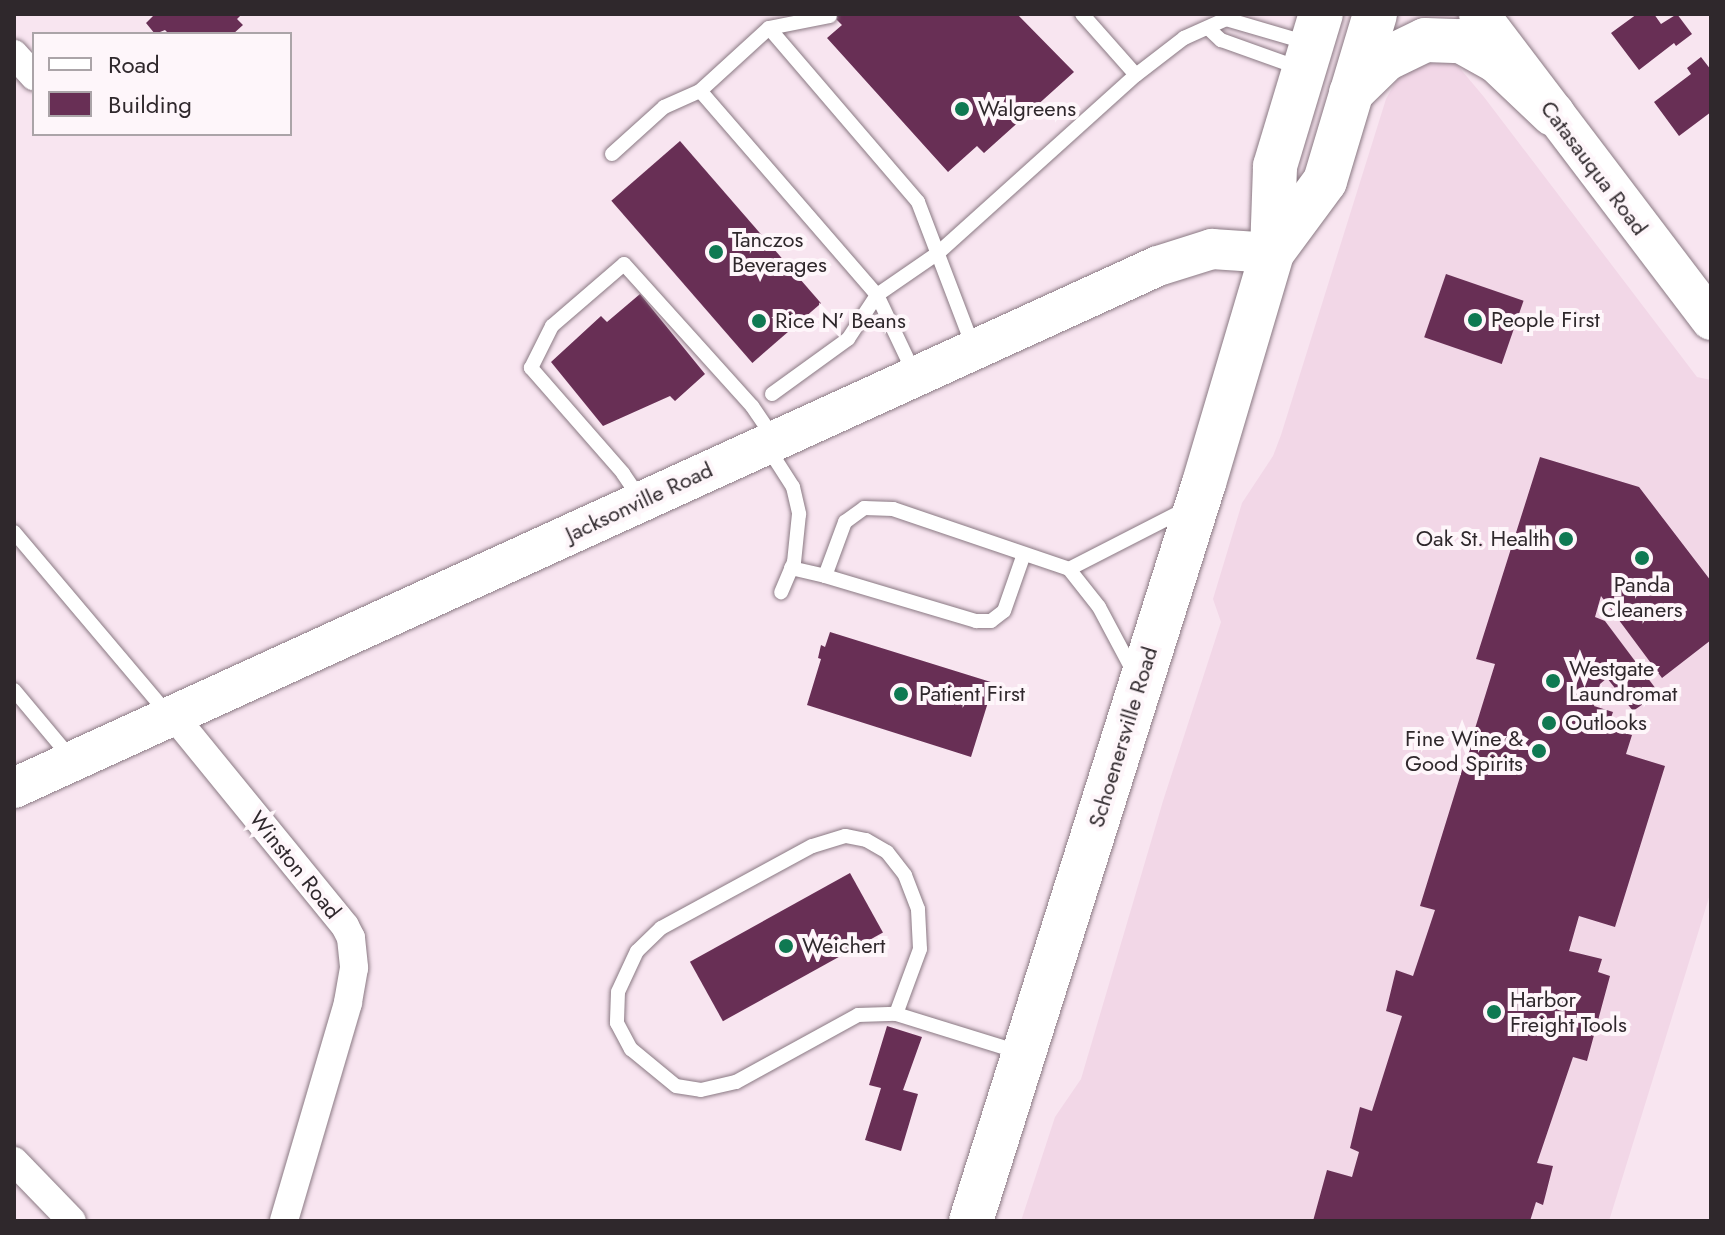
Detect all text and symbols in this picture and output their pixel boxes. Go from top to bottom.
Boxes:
legend [32,32,292,136]
text: Road [108,47,160,82]
text: Building [108,87,192,122]
place label: Walgreens [978,96,1076,122]
street label: Catasauqua Road [1535,96,1653,240]
marker: Walgreens [953,100,971,118]
place label: Tanczos Beverages [732,226,827,278]
marker: Tanczos Beverages [707,243,725,261]
place label: People First [1491,307,1600,333]
place label: Rice N’ Beans [775,308,906,334]
marker: People First [1466,311,1484,329]
marker: Rice N’ Beans [750,312,768,330]
street label: Jacksonville Road [561,456,717,548]
place label: Oak St. Health [1416,526,1550,552]
marker: Oak St. Health [1557,530,1575,548]
marker: Panda Cleaners [1633,549,1651,567]
place label: Panda Cleaners [1601,571,1683,622]
street label: Schoenersville Road [1083,643,1163,831]
place label: Westgate Laundromat [1569,655,1677,706]
marker: Westgate Laundromat [1544,672,1562,690]
place label: Patient First [919,681,1025,707]
marker: Patient First [890,683,912,705]
place label: Outlooks [1565,710,1647,736]
marker: Outlooks [1540,714,1558,732]
place label: Fine Wine & Good Spirits [1405,725,1523,776]
marker: Fine Wine & Good Spirits [1530,742,1548,760]
street label: Winston Road [244,806,346,924]
place label: Weichert [802,933,885,959]
marker: Weichert [777,937,795,955]
place label: Harbor Freight Tools [1510,986,1627,1038]
marker: Harbor Freight Tools [1485,1003,1503,1021]

